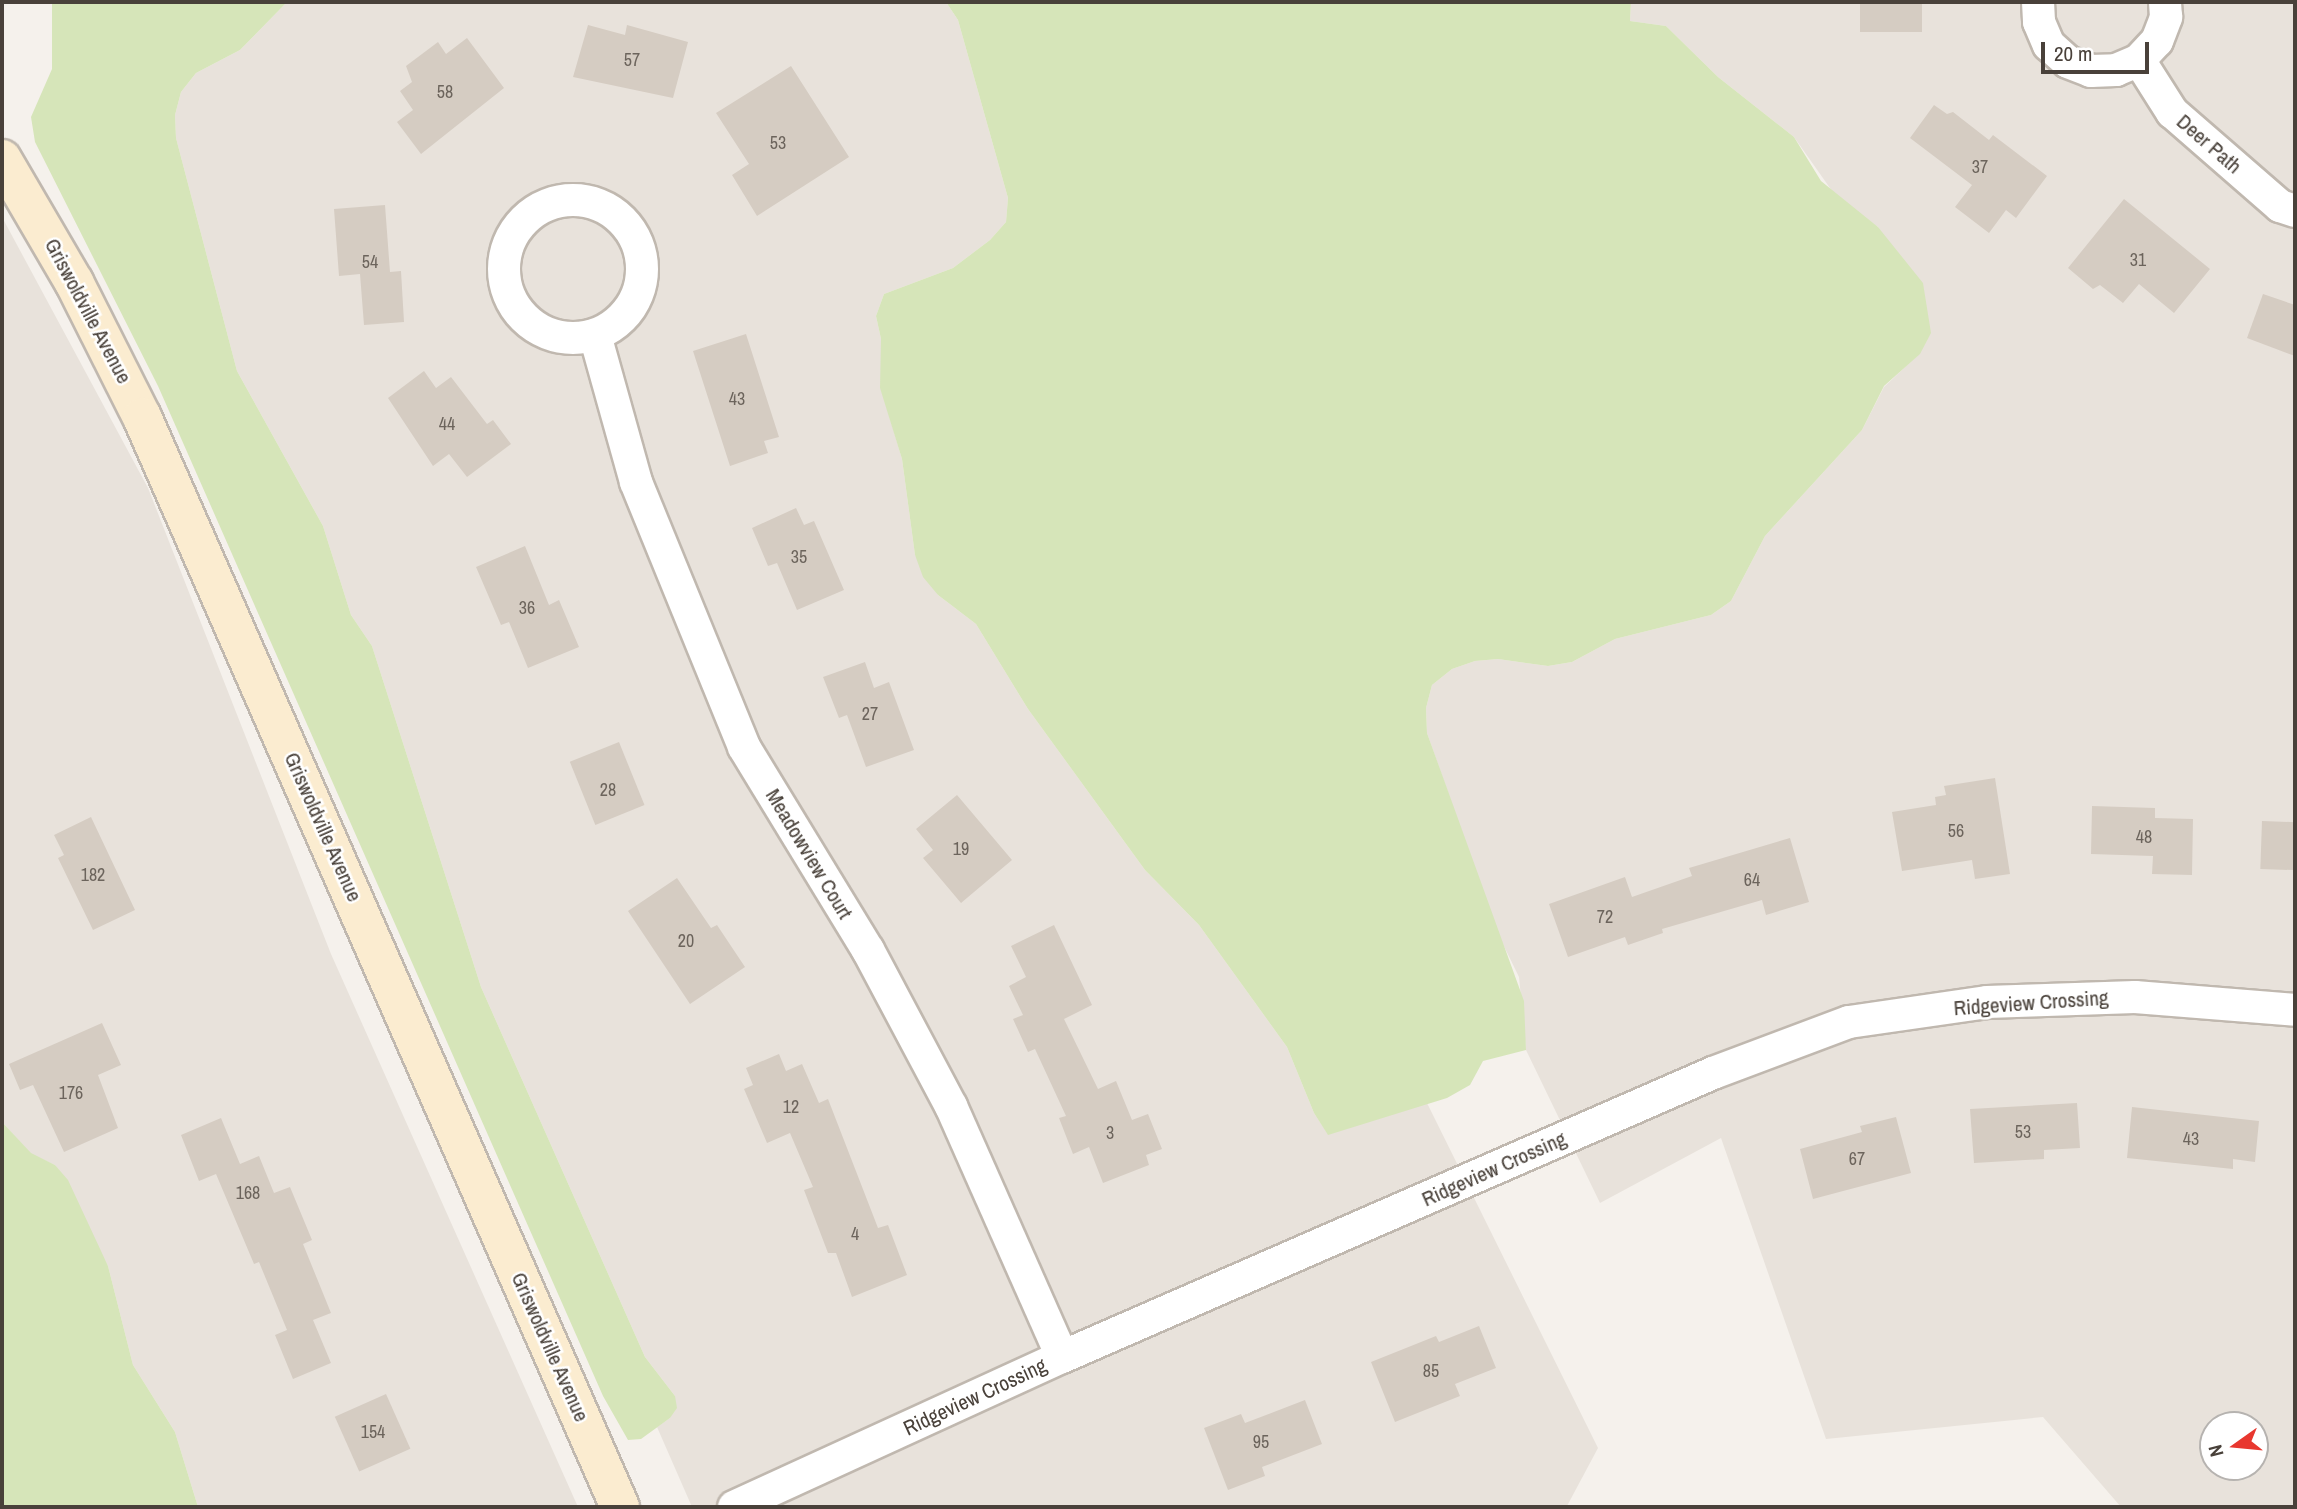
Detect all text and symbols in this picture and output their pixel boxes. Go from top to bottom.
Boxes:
scale bar [2045,28,2154,72]
text: 20 m [2054,39,2092,68]
house number: 57 [624,49,640,71]
house number: 58 [437,81,453,103]
street label: Deer Path [2171,109,2247,179]
house number: 53 [770,132,786,154]
house number: 37 [1972,156,1988,178]
street label: Griswoldville Avenue [39,234,137,388]
house number: 31 [2130,249,2146,271]
house number: 54 [362,251,378,273]
house number: 43 [729,388,745,410]
house number: 44 [439,413,455,435]
house number: 35 [791,546,807,568]
house number: 36 [519,597,535,619]
house number: 27 [862,703,878,725]
street label: Griswoldville Avenue [279,748,367,906]
house number: 28 [600,779,616,801]
street label: Meadowview Court [760,784,858,924]
house number: 56 [1948,820,1964,842]
house number: 48 [2136,826,2152,848]
house number: 19 [953,838,969,860]
house number: 182 [81,864,105,886]
house number: 64 [1744,869,1760,891]
house number: 72 [1597,906,1613,928]
house number: 20 [678,930,694,952]
street label: Ridgeview Crossing [1953,985,2109,1021]
house number: 176 [59,1082,83,1104]
house number: 12 [783,1096,799,1118]
house number: 53 [2015,1121,2031,1143]
house number: 3 [1106,1122,1114,1144]
street label: Ridgeview Crossing [1418,1126,1570,1212]
house number: 43 [2183,1128,2199,1150]
house number: 67 [1849,1148,1865,1170]
house number: 168 [236,1182,260,1204]
house number: 4 [851,1223,859,1245]
street label: Griswoldville Avenue [506,1268,594,1426]
street label: Ridgeview Crossing [899,1353,1051,1441]
house number: 85 [1423,1360,1439,1382]
north arrow [2199,1411,2269,1481]
house number: 154 [361,1421,385,1443]
house number: 95 [1253,1431,1269,1453]
text: N [2202,1442,2230,1460]

